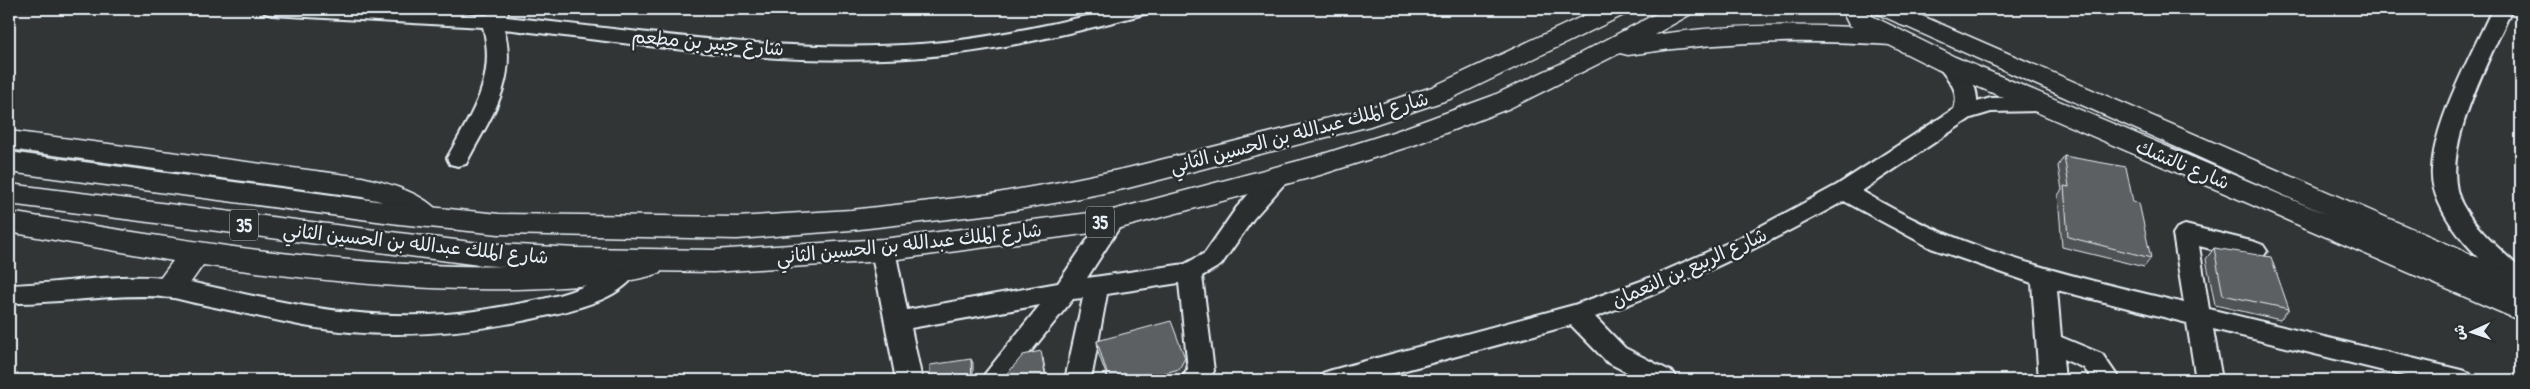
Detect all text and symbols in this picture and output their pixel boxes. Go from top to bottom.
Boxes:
street label: شارع جبير بن مطعم [631,22,785,64]
street label: شارع الملك عبدالله بن الحسين الثاني [1167,85,1432,183]
street label: شارع نالتشك [2132,133,2234,196]
road number: 35 [1086,206,1114,238]
road number: 35 [230,210,258,240]
street label: شارع الملك عبدالله بن الحسين الثاني [282,216,550,274]
street label: شارع الملك عبدالله بن الحسين الثاني [775,216,1043,274]
street label: شارع الربيع بن النعمان [1607,221,1771,314]
north arrow [2448,306,2498,356]
text: ش [2449,325,2468,341]

